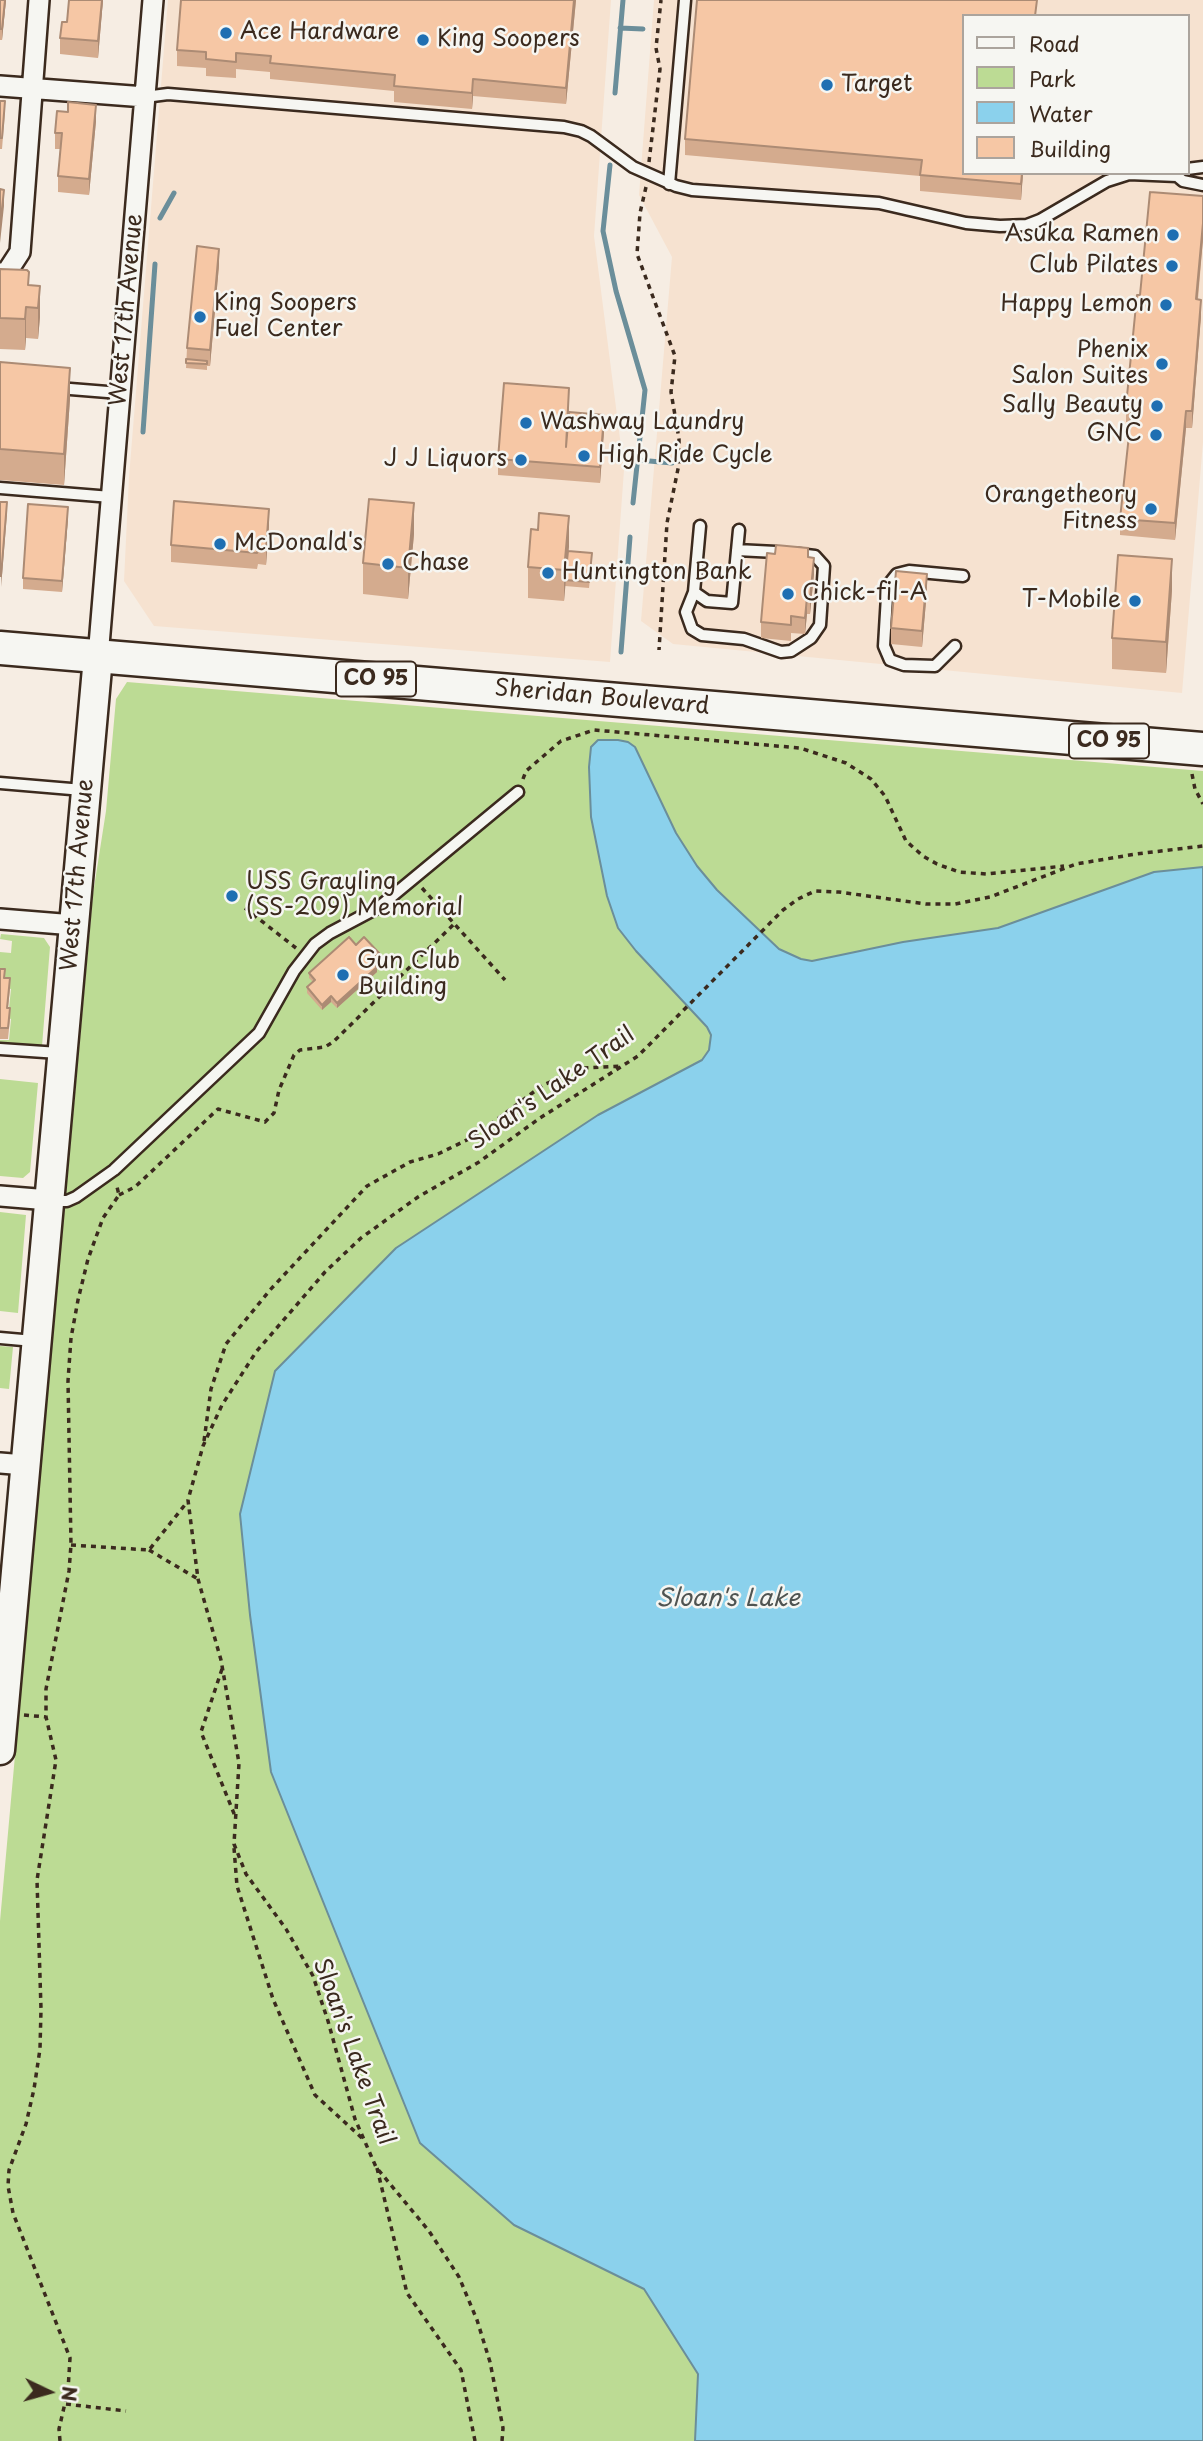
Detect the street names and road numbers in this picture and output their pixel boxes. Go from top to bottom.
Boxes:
street label: West 17th Avenue [105,213,149,407]
road number: CO 95 [336,662,416,696]
street label: Sheridan Boulevard [493,675,711,721]
road number: CO 95 [1069,724,1149,758]
street label: West 17th Avenue [56,778,100,972]
street label: Sloan's Lake Trail [464,1021,640,1157]
street label: Sloan's Lake Trail [306,1955,400,2149]

